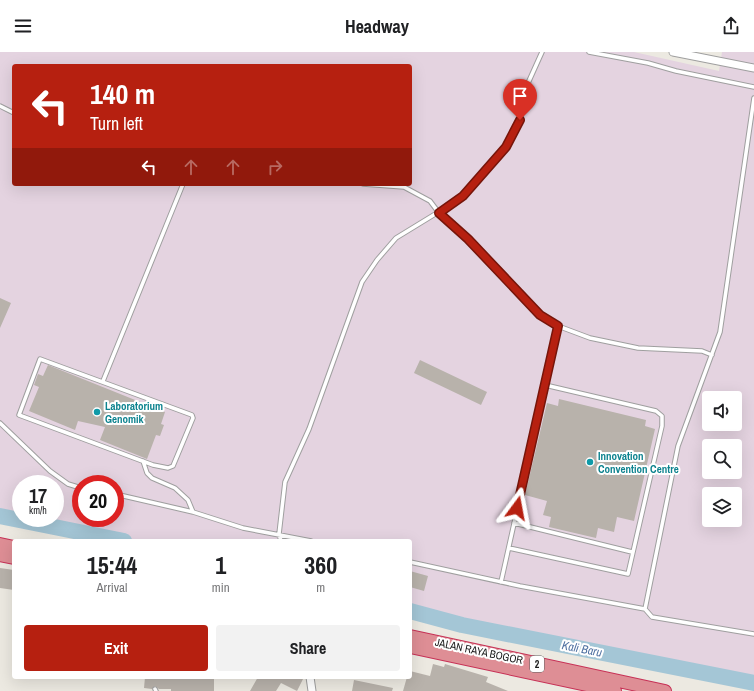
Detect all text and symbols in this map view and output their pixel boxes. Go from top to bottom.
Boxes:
text: Headway [345,14,409,39]
icon: menu [12,15,34,37]
icon: share [720,15,742,37]
text: 140 m [90,75,155,113]
pin [503,79,537,120]
icon: left [24,80,76,132]
icon: arrive [509,85,531,107]
text: Turn left [90,111,143,136]
icon: left [138,156,160,178]
icon: ahead [180,156,202,178]
icon: ahead [222,156,244,178]
icon: right [264,156,286,178]
map controls [702,391,742,527]
button: sound [702,391,742,431]
place label: Laboratorium Genomik [105,399,163,426]
marker: Laboratorium Genomik [92,407,102,417]
button: search [702,439,742,479]
place label: Innovation Convention Centre [598,449,679,476]
marker: Innovation Convention Centre [585,457,595,467]
speed limit sign: 20 [72,475,124,527]
text: 17 [29,482,47,509]
position arrow [496,487,538,529]
button: layers [702,487,742,527]
text: km/h [29,504,47,517]
text: 15:44 [87,549,137,581]
text: 1 [215,549,226,581]
text: 360 [304,549,337,581]
text: Arrival [97,579,127,596]
text: min [212,579,230,596]
text: m [316,579,325,596]
button: Exit [24,625,208,671]
button: Share [216,625,400,671]
street label: JALAN RAYA BOGOR [434,635,525,667]
water label: Kali Baru [561,637,604,661]
road number: 2 [530,656,544,672]

